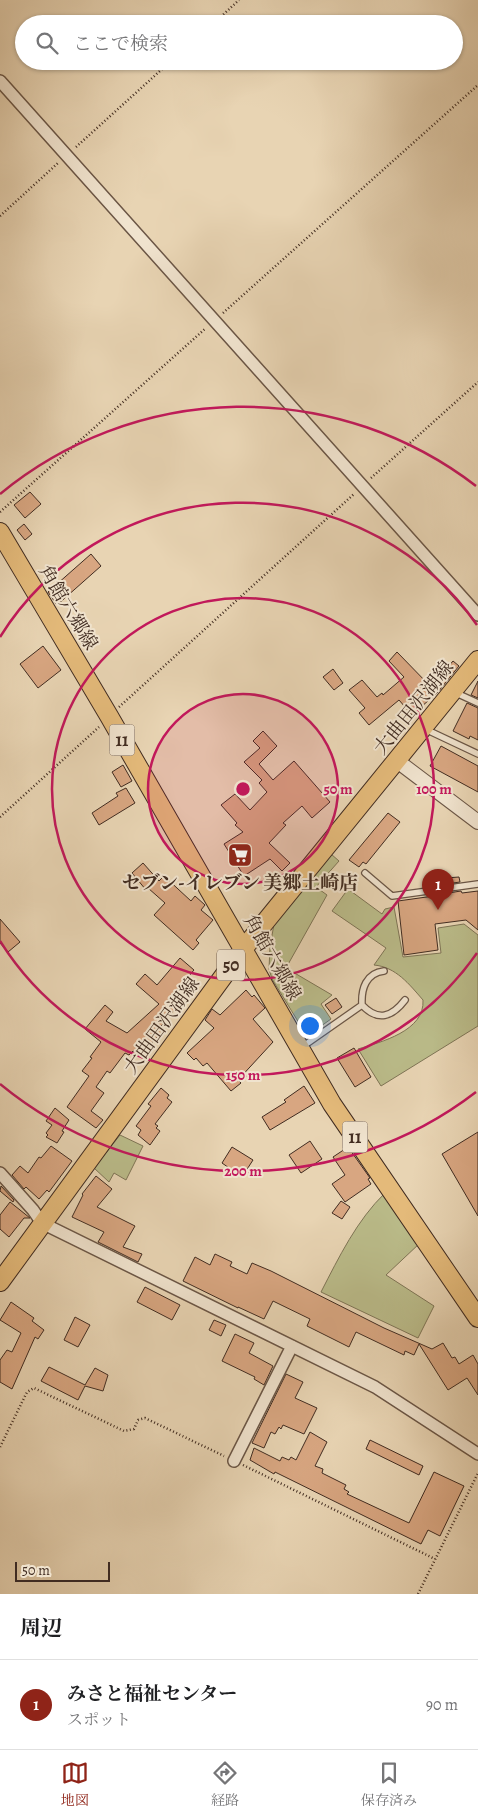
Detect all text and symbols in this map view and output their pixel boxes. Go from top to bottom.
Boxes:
search box [15,15,463,70]
icon: search [33,29,61,57]
text: ここで検索 [73,31,168,57]
street label: 角館六郷線 [33,560,104,655]
street label: 大曲田沢湖線 [368,655,460,760]
road number: 11 [110,724,134,756]
text: 50 m [323,779,353,799]
text: 100 m [416,779,452,799]
centre of rings [234,780,252,798]
supermarket icon: セブン-イレブン 美郷土崎店 [227,842,253,868]
pin: 1 [422,869,454,910]
place label: セブン-イレブン 美郷土崎店 [122,870,358,896]
street label: 角館六郷線 [237,910,307,1005]
road number: 50 [217,950,245,980]
street label: 大曲田沢湖線 [118,972,206,1079]
your location [297,1013,323,1039]
text: 150 m [226,1065,261,1085]
road number: 11 [342,1122,368,1152]
text: 200 m [224,1161,262,1181]
scale bar [15,1559,110,1582]
text: 50 m [22,1561,50,1580]
text: 周辺 [20,1614,62,1642]
text: みさと福祉センター [67,1681,237,1707]
text: 1 [33,1694,39,1716]
text: 90 m [426,1694,458,1716]
text: スポット [67,1709,131,1731]
tab: 地図 [61,1759,89,1810]
tab: 経路 [211,1759,239,1810]
tab: 保存済み [361,1759,417,1810]

